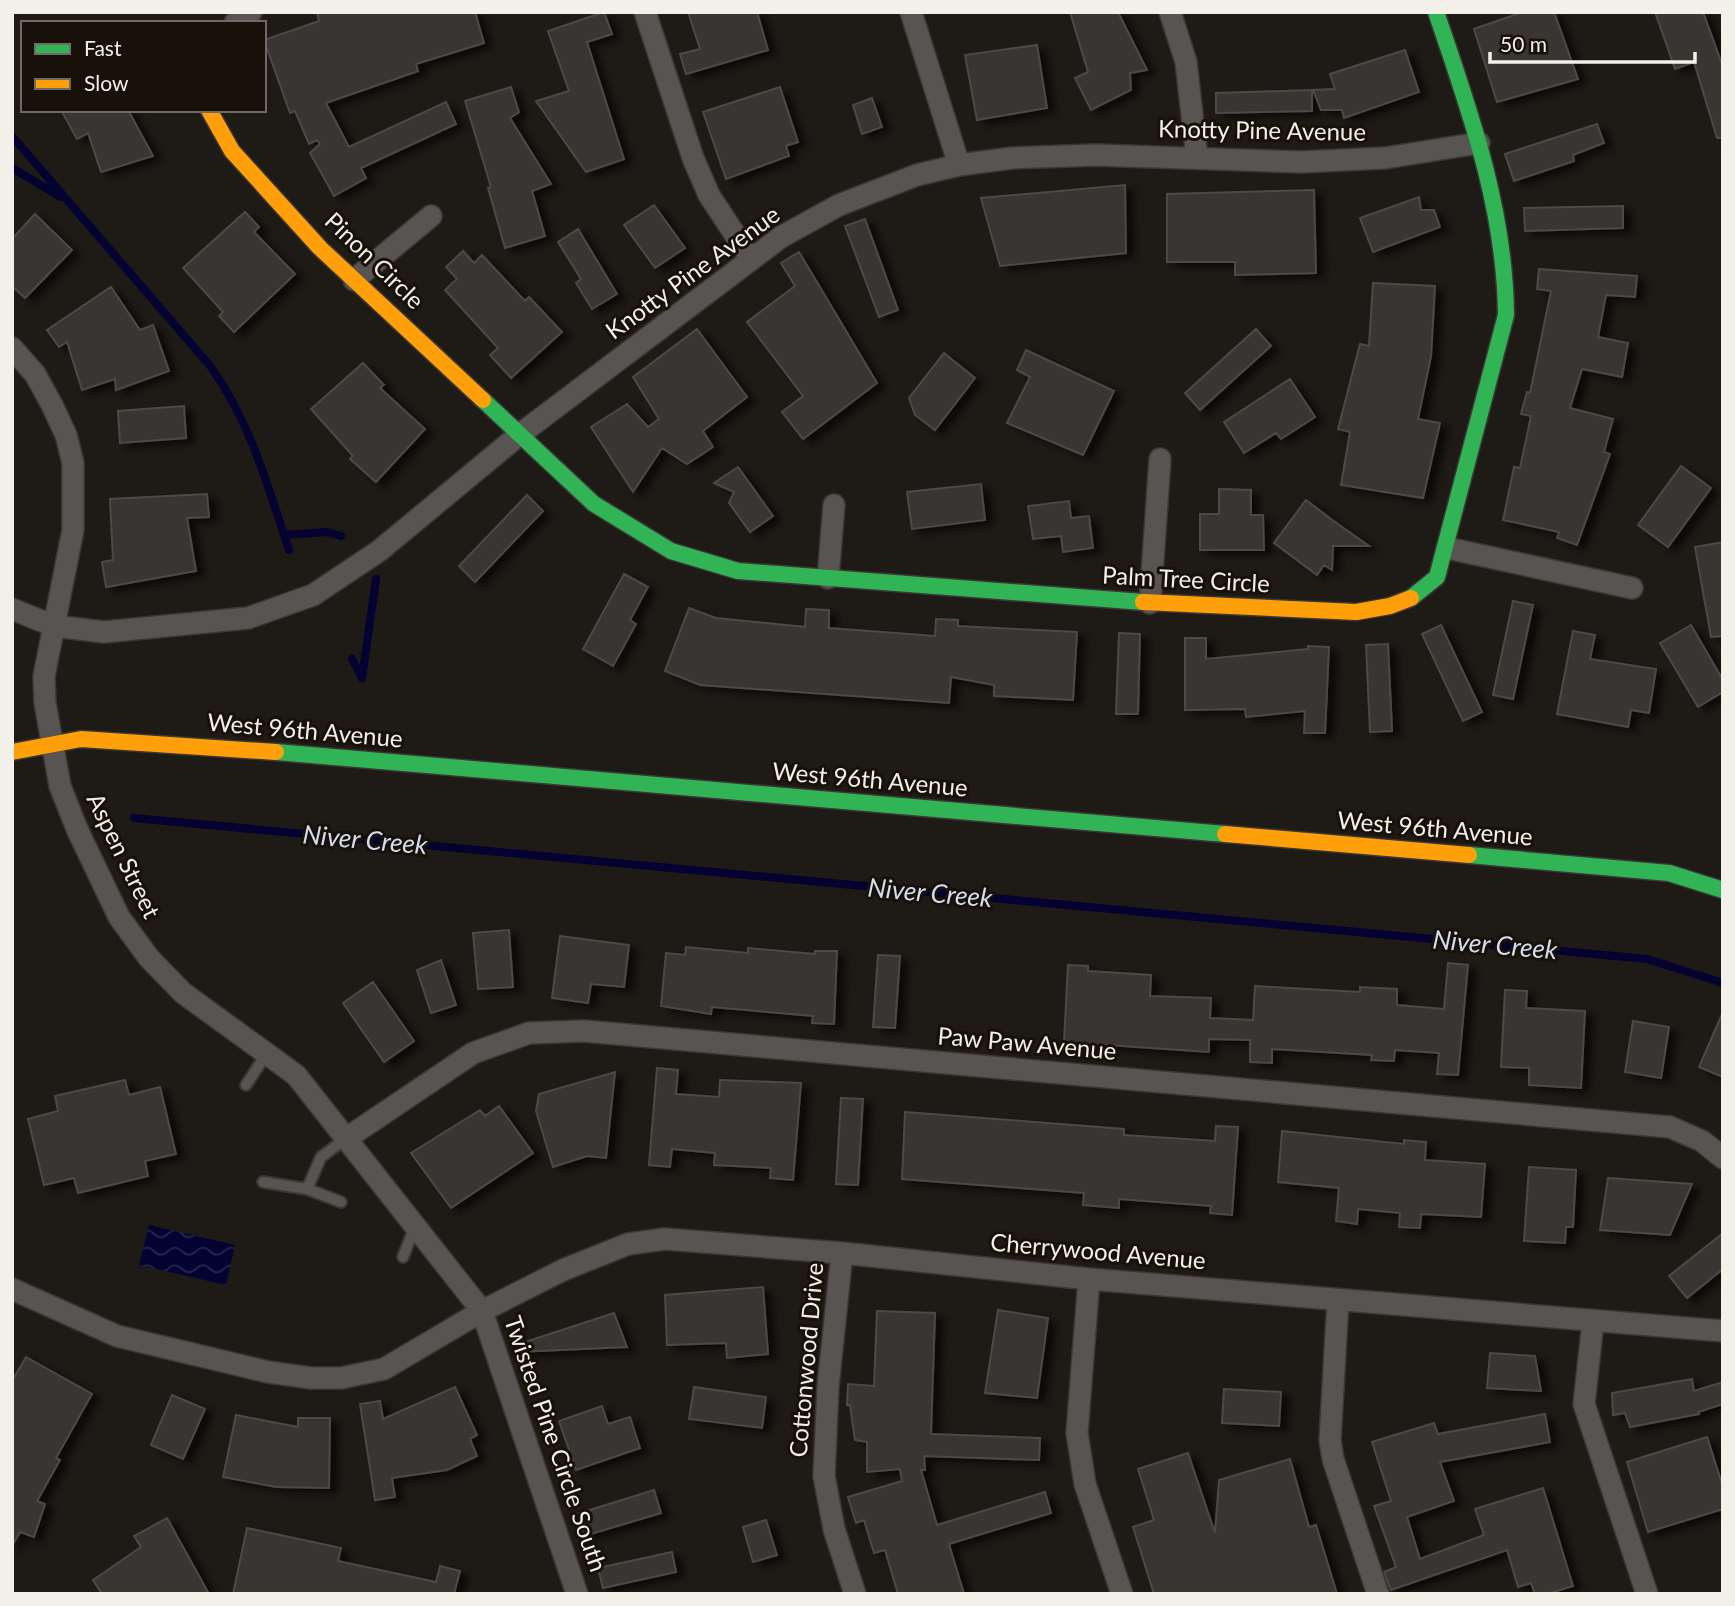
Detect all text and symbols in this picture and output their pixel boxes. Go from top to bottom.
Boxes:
legend [21,21,266,112]
scale bar [1490,21,1695,65]
text: 50 m [1500,31,1547,56]
text: Fast [84,35,122,60]
text: Slow [84,70,129,95]
street label: Knotty Pine Avenue [1158,113,1366,146]
street label: Knotty Pine Avenue [599,199,785,345]
street label: Pinon Circle [319,206,431,314]
street label: Palm Tree Circle [1101,560,1271,597]
street label: West 96th Avenue [206,707,404,752]
street label: West 96th Avenue [771,756,969,801]
street label: Aspen Street [82,788,167,923]
street label: West 96th Avenue [1336,805,1534,850]
water label: Niver Creek [301,818,429,860]
water label: Niver Creek [866,871,994,913]
water label: Niver Creek [1431,923,1559,965]
street label: Paw Paw Avenue [936,1020,1118,1065]
street label: Cherrywood Avenue [989,1227,1207,1274]
street label: Cottonwood Drive [783,1261,828,1458]
street label: Twisted Pine Circle South [499,1312,614,1575]

